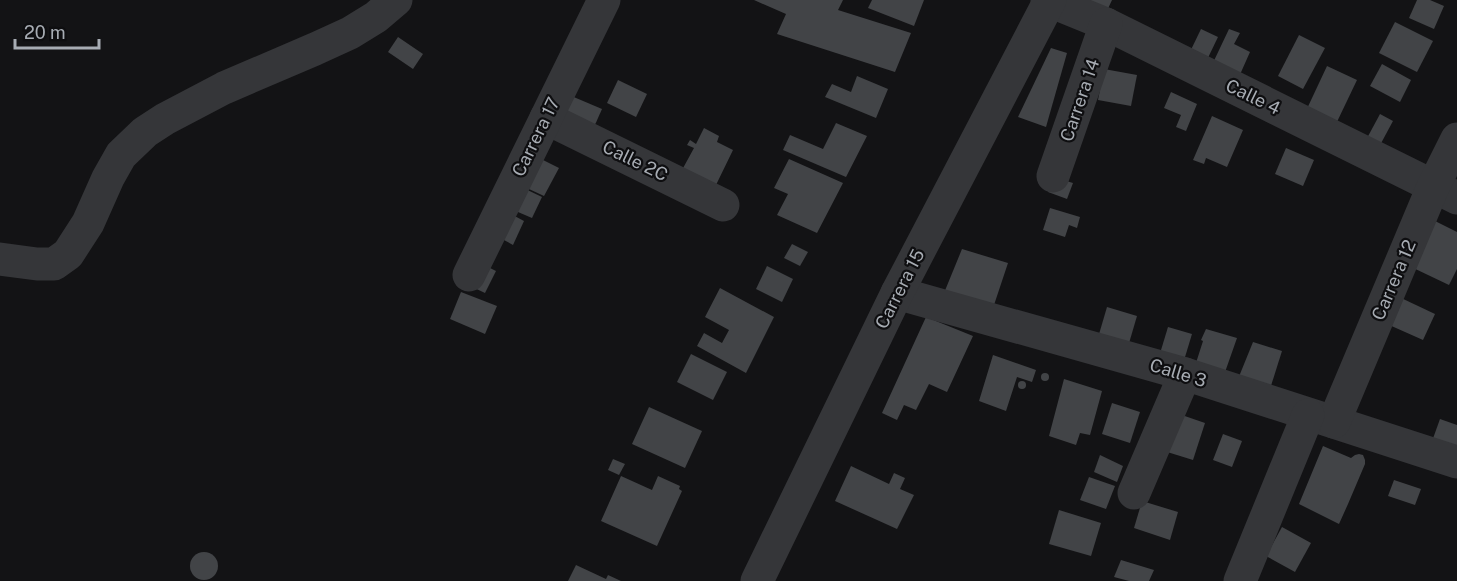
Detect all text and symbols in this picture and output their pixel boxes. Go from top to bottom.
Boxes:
scale bar [15,12,99,50]
text: 20 m [24,22,66,43]
street label: Carrera 14 [1056,56,1103,144]
street label: Calle 4 [1222,74,1284,119]
street label: Carrera 17 [507,94,564,180]
street label: Calle 2C [599,136,671,185]
street label: Carrera 12 [1367,236,1420,323]
street label: Carrera 15 [871,246,928,332]
street label: Calle 3 [1147,354,1209,391]

